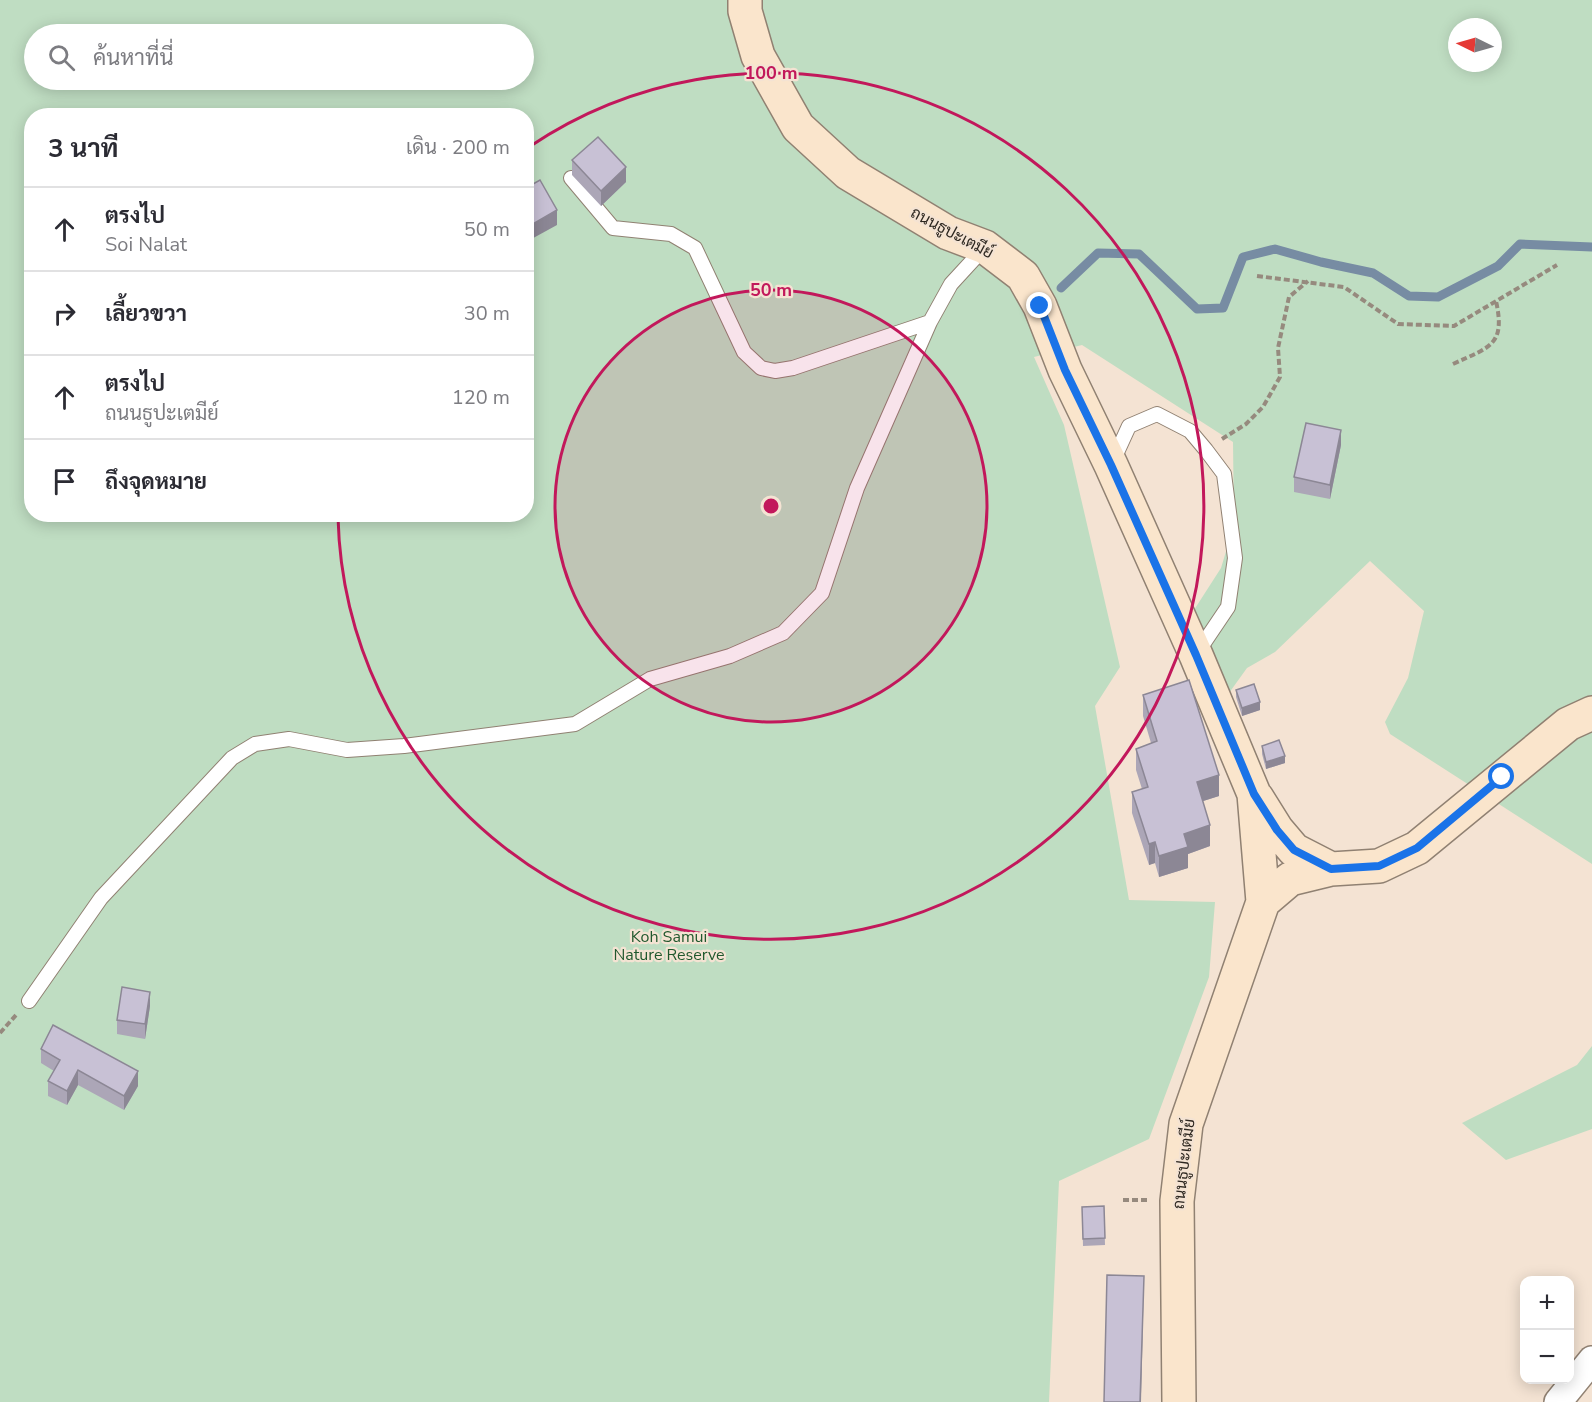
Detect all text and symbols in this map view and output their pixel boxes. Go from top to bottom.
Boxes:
north arrow [1448,18,1502,72]
search box [24,24,534,90]
icon: search [45,41,78,74]
text: ค้นหาที่นี่ [93,43,173,73]
text: 100 m [744,61,798,85]
text: 3 นาที [48,131,118,166]
text: เดิน · 200 m [406,134,510,161]
street label: ถนนธูปะเตมีย์ [907,200,998,264]
text: ตรงไป [105,201,165,231]
icon: ahead [48,213,81,246]
text: 50 m [464,216,510,243]
text: Soi Nalat [105,231,187,258]
text: 50 m [750,278,792,302]
route end [1026,292,1052,318]
icon: right [48,297,81,330]
text: เลี้ยวขวา [105,299,187,329]
text: 30 m [464,300,510,327]
text: ตรงไป [105,369,165,399]
icon: ahead [48,381,81,414]
text: 120 m [452,384,510,411]
text: ถนนธูปะเตมีย์ [105,400,219,427]
icon: arrive [48,465,81,498]
text: ถึงจุดหมาย [105,467,207,497]
centre of rings [761,496,781,516]
route start [1488,763,1514,789]
park label: Koh Samui Nature Reserve [613,926,725,966]
street label: ถนนธูปะเตมีย์ [1166,1117,1200,1211]
map controls [1520,1276,1574,1384]
button: + [1520,1276,1574,1330]
button: − [1520,1330,1574,1384]

